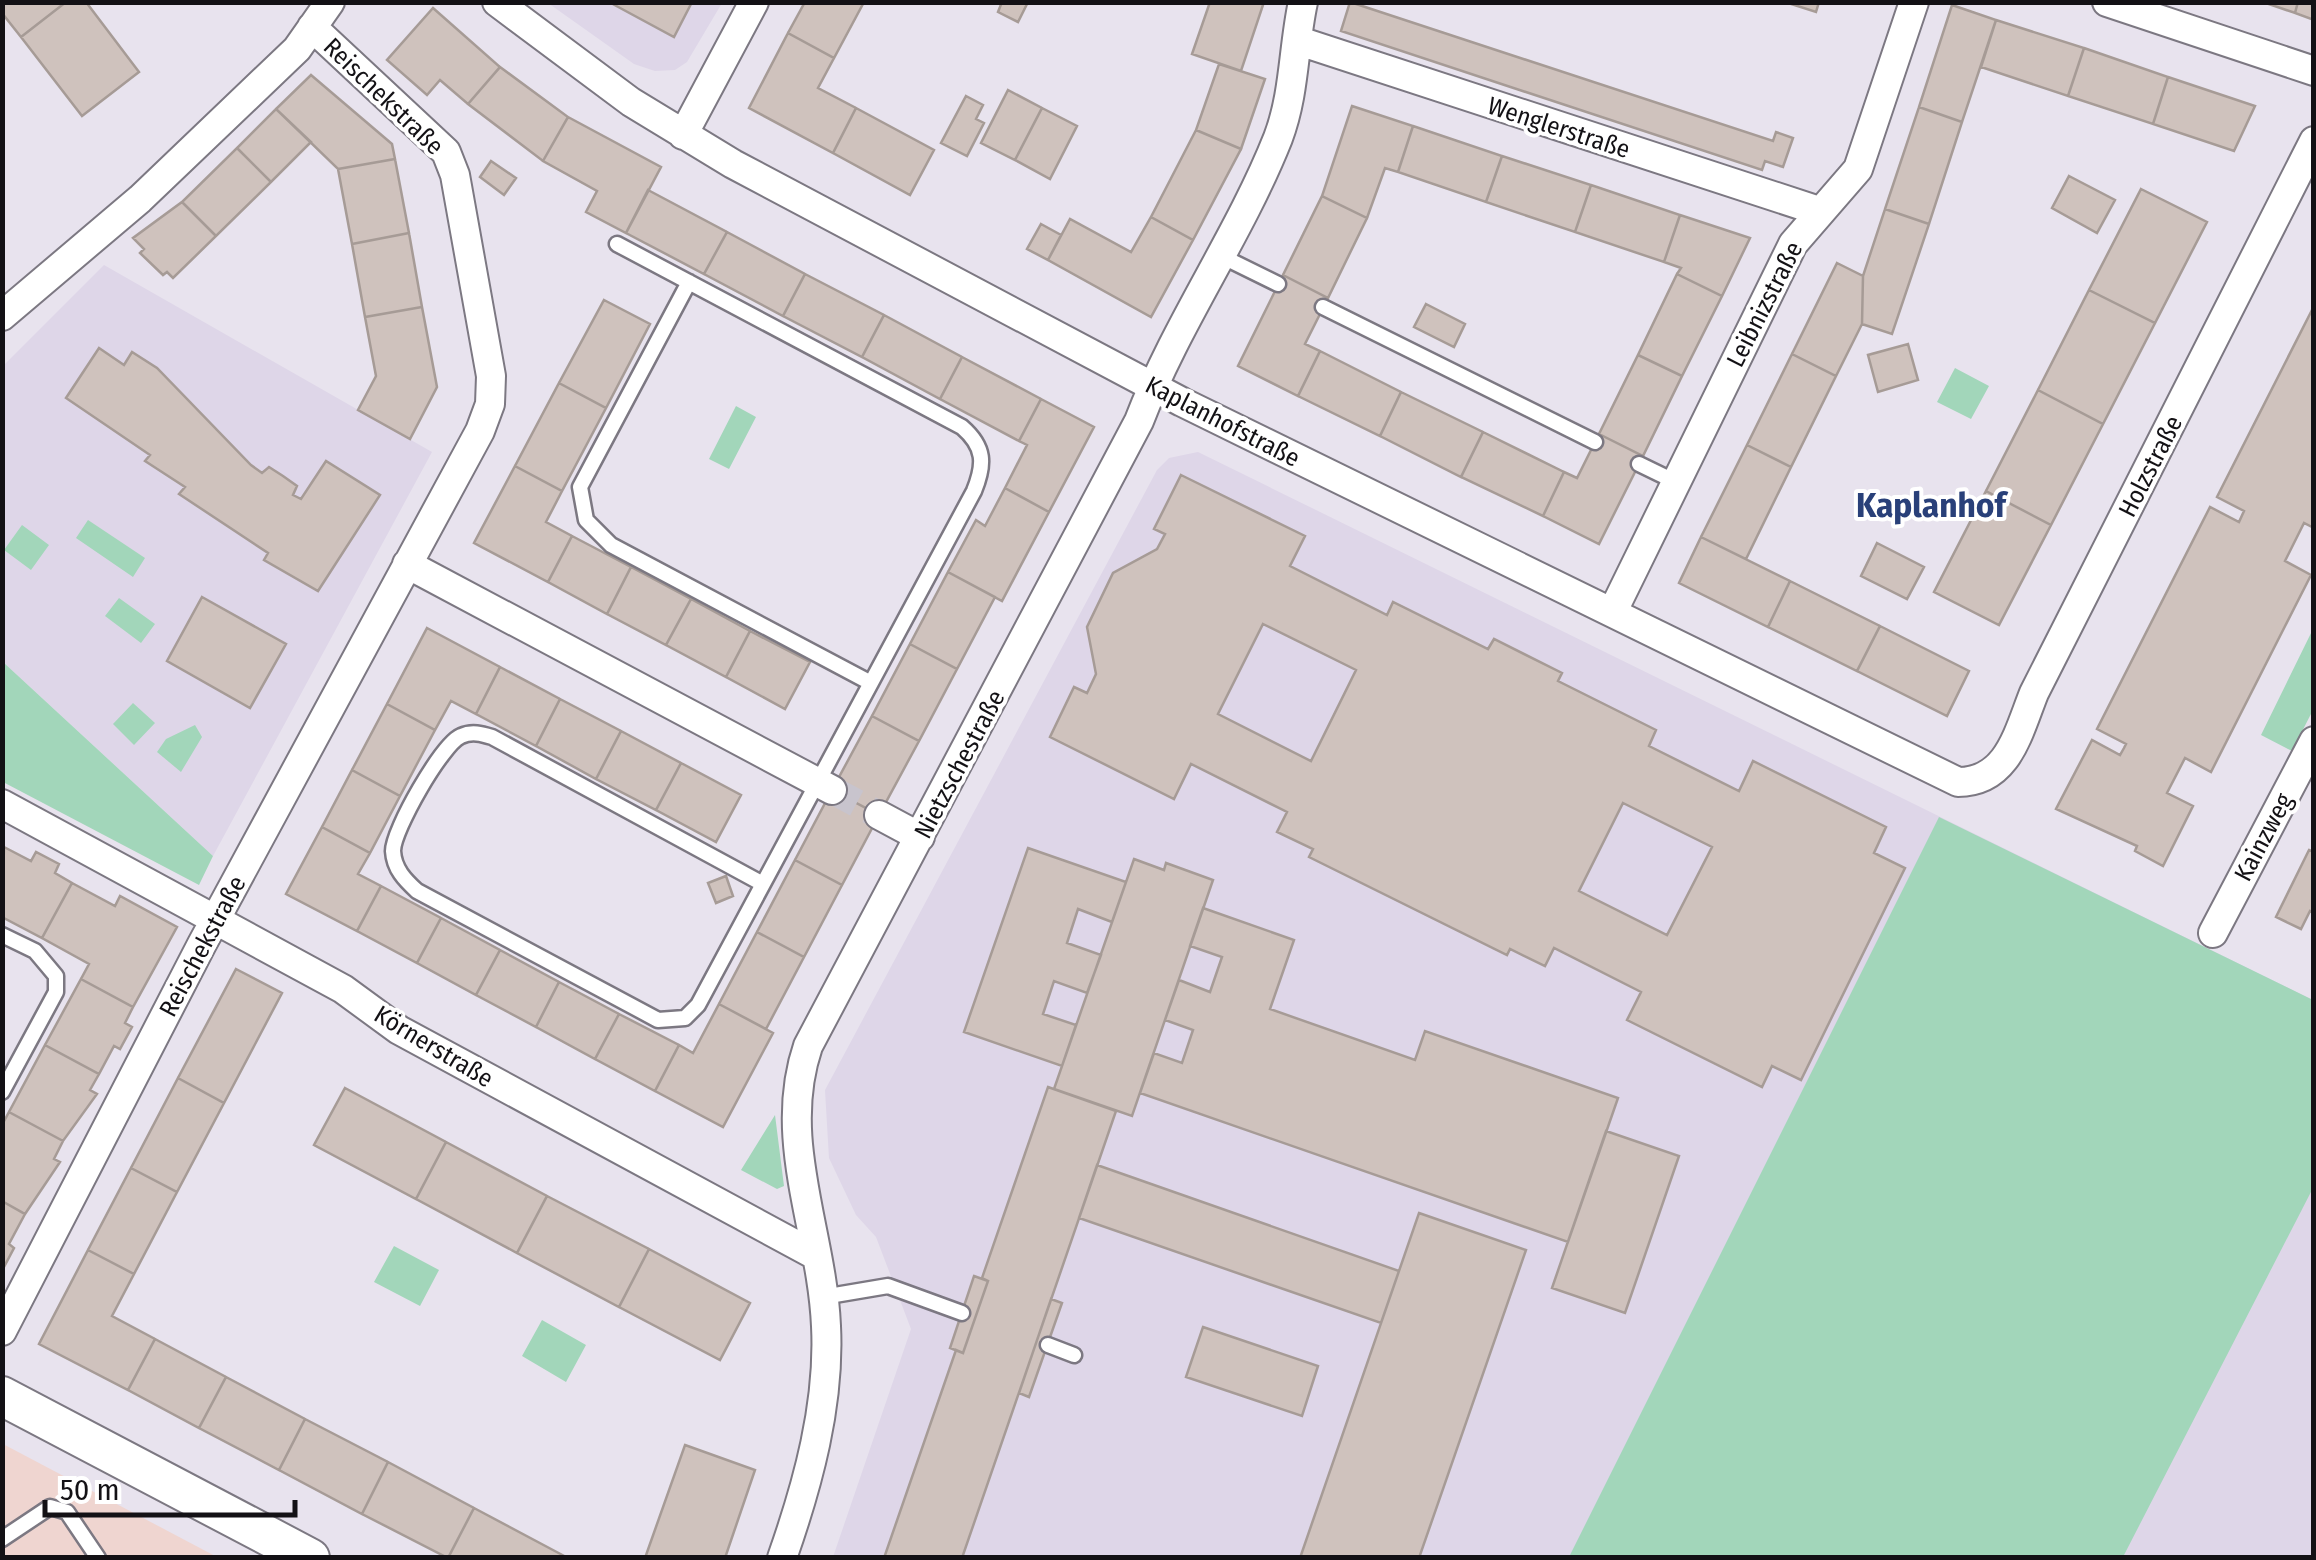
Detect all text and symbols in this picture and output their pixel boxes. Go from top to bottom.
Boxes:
street label: Reischekstraße [317,32,450,161]
street label: Wenglerstraße [1484,91,1634,165]
street label: Leibnizstraße [1721,237,1809,372]
street label: Kaplanhofstraße [1140,370,1305,474]
street label: Holzstraße [2113,411,2189,522]
district label: Kaplanhof [1856,484,2009,526]
street label: Nietzschestraße [908,685,1011,844]
street label: Kainzweg [2228,788,2300,887]
street label: Reischekstraße [153,871,253,1022]
street label: Körnerstraße [369,1000,498,1094]
scale bar [45,1455,295,1517]
text: 50 m [60,1472,120,1508]

